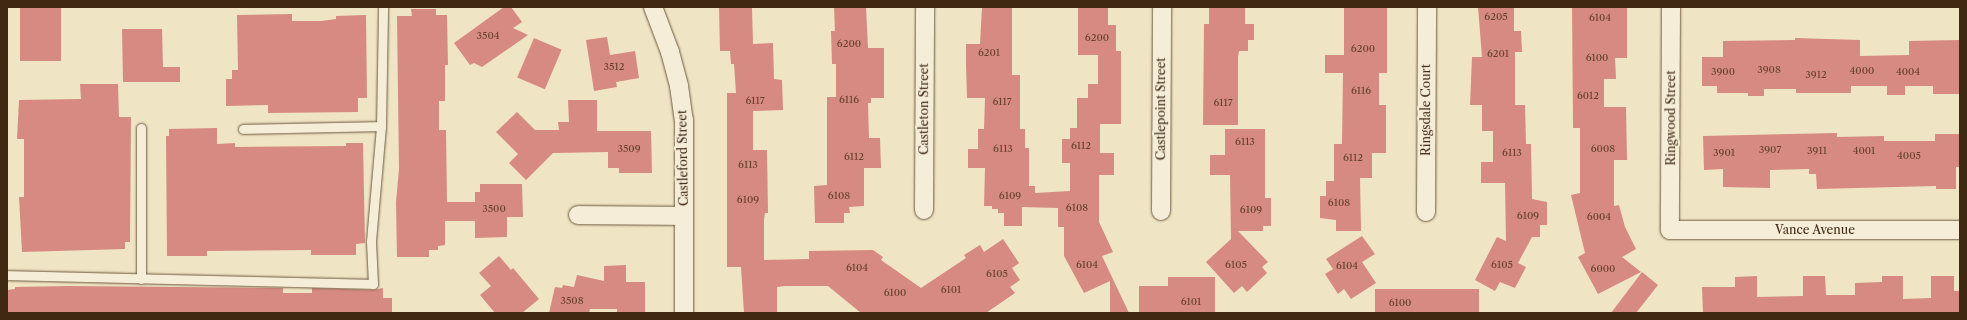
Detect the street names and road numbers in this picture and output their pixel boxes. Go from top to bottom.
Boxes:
street label: Castlepoint Street [1154,58,1168,160]
street label: Castleton Street [917,63,931,155]
street label: Ringsdale Court [1419,64,1433,156]
street label: Ringwood Street [1664,70,1678,166]
street label: Castleford Street [675,110,691,206]
street label: Vance Avenue [1775,223,1855,237]

